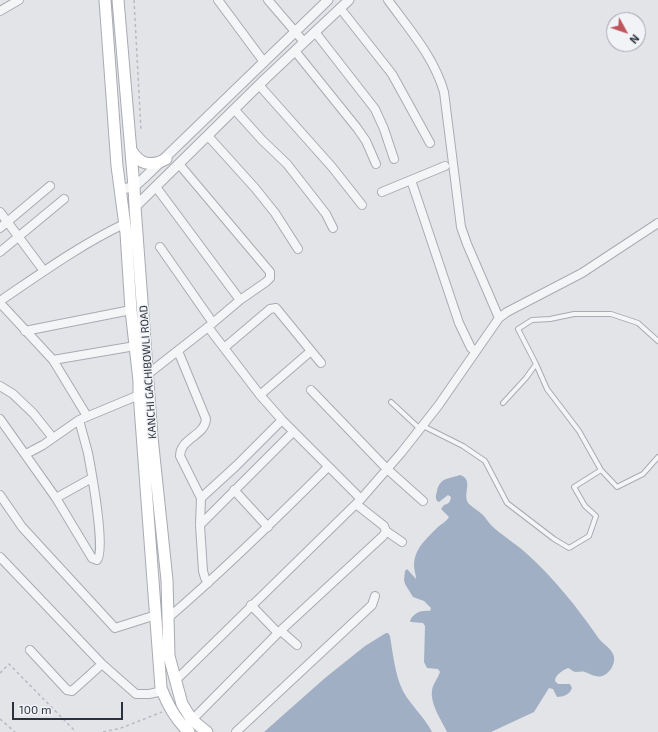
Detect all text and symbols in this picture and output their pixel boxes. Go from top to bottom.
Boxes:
north arrow [606,12,646,52]
text: N [627,32,642,47]
street label: KANCHI GACHIBOWLI ROAD [137,305,159,439]
scale bar [14,694,125,720]
text: 100 m [19,702,51,716]

